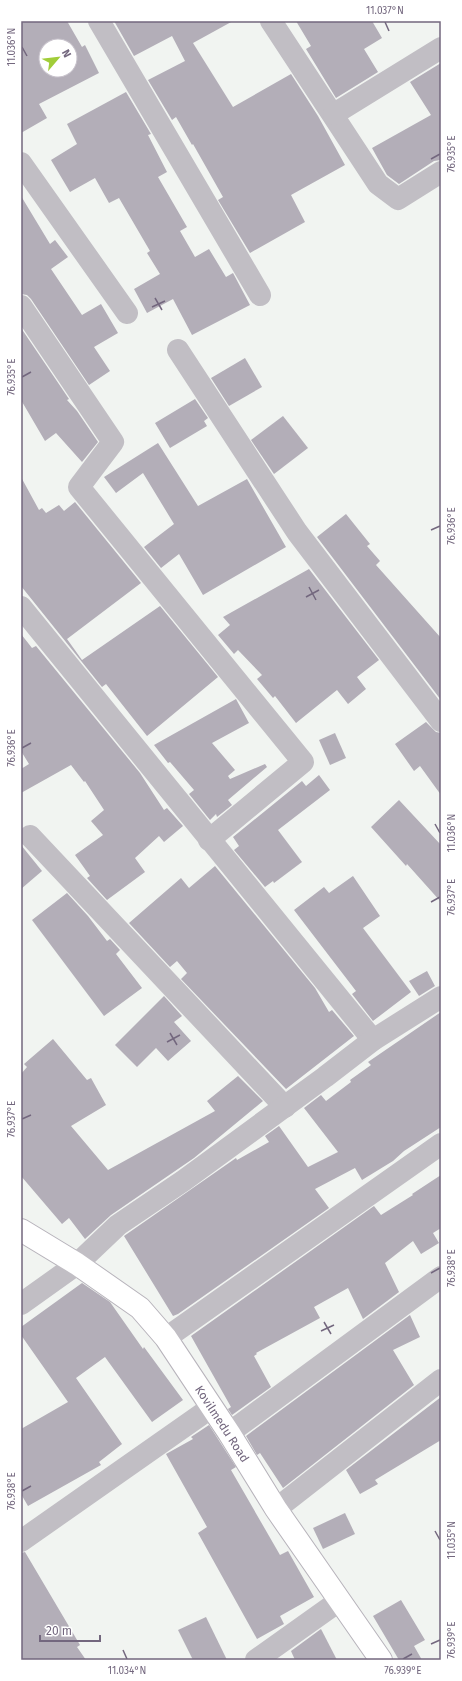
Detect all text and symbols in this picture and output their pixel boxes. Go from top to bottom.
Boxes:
text: 11.037°N [366,5,404,17]
text: 11.036°N [6,28,18,66]
north arrow [38,38,78,78]
text: N [59,47,74,60]
text: 76.935°E [446,135,458,173]
text: 76.935°E [6,358,18,396]
text: 76.936°E [446,507,458,545]
text: 76.936°E [6,729,18,767]
text: 11.036°N [446,814,458,852]
text: 76.937°E [446,879,458,915]
text: 76.937°E [6,1101,18,1137]
text: 76.938°E [446,1249,458,1287]
street label: Kovilmedu Road [192,1383,252,1465]
text: 76.938°E [6,1472,18,1510]
text: 11.035°N [446,1521,458,1559]
scale bar [40,1617,100,1643]
text: 76.939°E [446,1621,458,1659]
text: 20 m [46,1624,72,1638]
text: 11.034°N [108,1665,146,1677]
text: 76.939°E [384,1665,422,1677]

